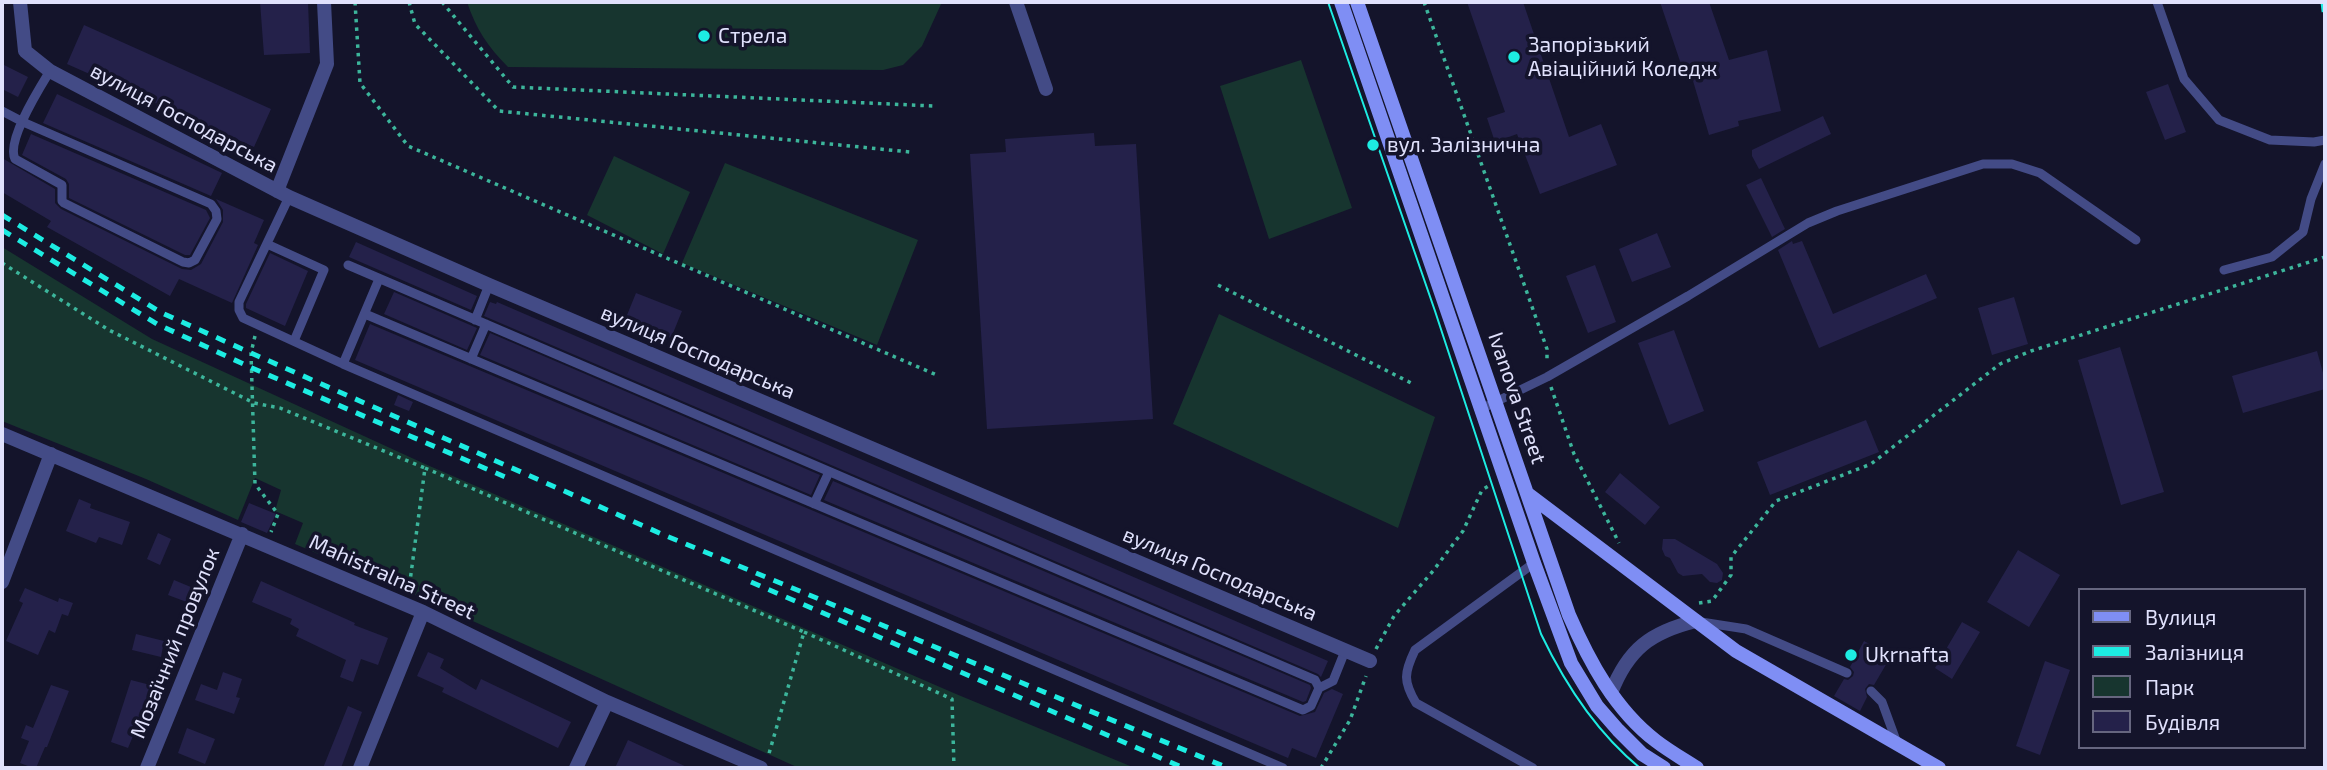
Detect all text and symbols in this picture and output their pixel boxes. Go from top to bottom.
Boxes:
place label: Стрела [718,23,787,49]
marker: Стрела [696,28,712,44]
place label: Запорізький Авіаційний Коледж [1528,32,1717,82]
marker: Запорізький Авіаційний Коледж [1506,49,1522,65]
street label: вулиця Господарська [86,58,282,178]
place label: вул. Залізнична [1387,132,1540,158]
marker: вул. Залізнична [1365,137,1381,153]
street label: вулиця Господарська [597,300,799,404]
street label: Ivanova Street [1483,329,1551,467]
street label: вулиця Господарська [1119,522,1321,626]
street label: Mahistralna Street [305,529,479,625]
street label: Мозаїчний провулок [125,544,225,742]
legend [2078,588,2306,749]
text: Вулиця [2145,604,2216,629]
text: Залізниця [2145,639,2244,664]
place label: Ukrnafta [1865,642,1949,668]
marker: Ukrnafta [1843,647,1859,663]
text: Парк [2145,674,2194,699]
text: Будівля [2145,709,2220,734]

